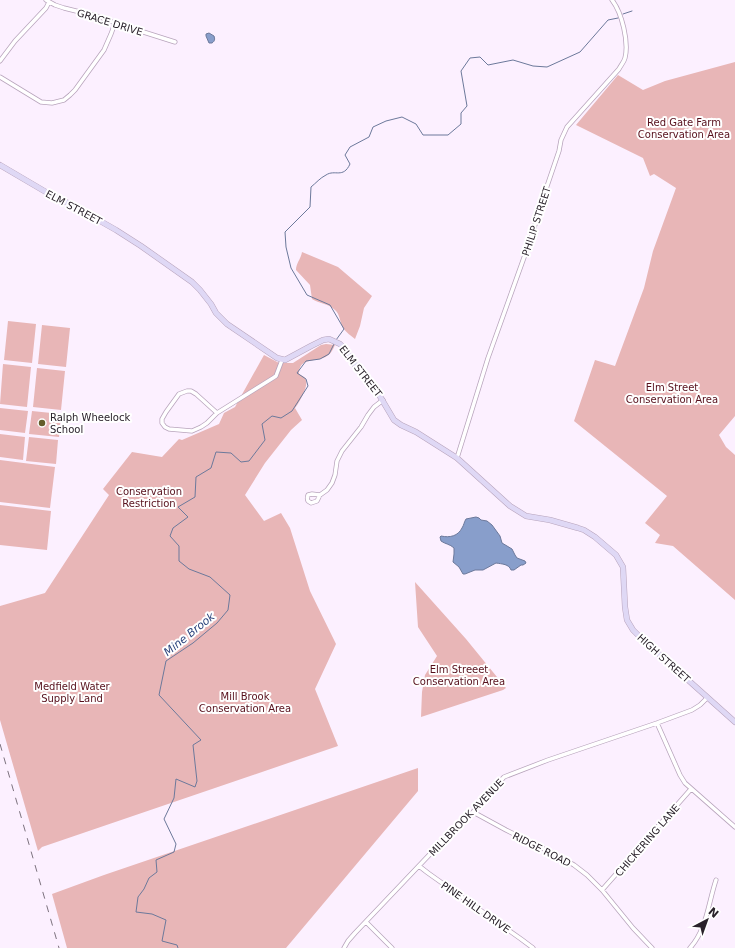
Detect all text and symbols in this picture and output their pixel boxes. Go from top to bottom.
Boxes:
street label: GRACE DRIVE [76,7,144,38]
park label: Red Gate Farm Conservation Area [638,117,730,140]
street label: PHILIP STREET [520,184,553,257]
street label: ELM STREET [44,188,104,227]
street label: ELM STREET [337,344,385,400]
park label: Elm Street Conservation Area [626,382,718,405]
place label: Ralph Wheelock School [50,412,130,435]
marker: Ralph Wheelock School [37,418,47,428]
park label: Conservation Restriction [116,486,182,509]
water label: Mine Brook [161,610,218,659]
street label: HIGH STREET [635,632,693,685]
park label: Elm Streeet Conservation Area [413,664,505,687]
park label: Medfield Water Supply Land [34,681,111,704]
park label: Mill Brook Conservation Area [199,691,291,714]
street label: MILLBROOK AVENUE [427,777,506,858]
street label: CHICKERING LANE [613,802,682,879]
street label: RIDGE ROAD [511,830,573,869]
street label: PINE HILL DRIVE [439,880,512,935]
north arrow [687,900,727,940]
text: N [705,905,721,921]

